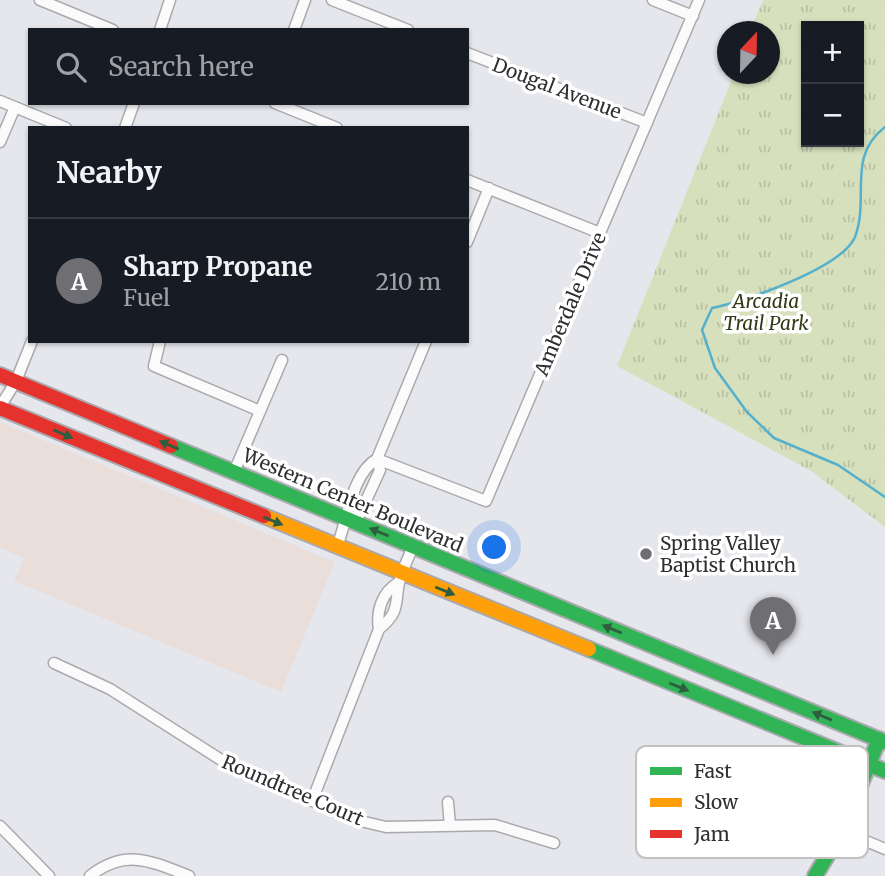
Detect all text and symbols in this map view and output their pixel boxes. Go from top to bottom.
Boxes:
north arrow [717,21,780,84]
map controls [801,21,864,147]
button: + [801,21,864,84]
search box [28,28,469,105]
icon: search [52,48,90,86]
text: Search here [108,50,254,83]
street label: Dougal Avenue [489,52,625,124]
button: − [801,84,864,147]
text: Nearby [56,153,162,191]
street label: Amberdale Drive [529,229,611,380]
text: Sharp Propane [123,250,312,283]
text: A [71,267,87,296]
text: 210 m [376,267,441,296]
text: Fuel [123,283,170,312]
park label: Arcadia Trail Park [723,289,809,335]
one-way arrow [53,429,74,440]
one-way arrow [159,439,179,451]
street label: Western Center Boulevard [238,442,467,557]
one-way arrow [263,516,284,527]
one-way arrow [369,526,389,538]
your location [477,530,511,564]
place label: Spring Valley Baptist Church [660,531,796,577]
marker: Spring Valley Baptist Church [638,546,654,562]
one-way arrow [435,586,456,597]
pin: A [750,597,796,655]
one-way arrow [601,623,622,634]
one-way arrow [668,681,689,692]
one-way arrow [811,710,832,721]
legend [636,746,868,858]
street label: Roundtree Court [219,749,368,831]
text: Fast [694,759,732,783]
text: Slow [694,790,739,814]
text: Jam [693,822,730,846]

